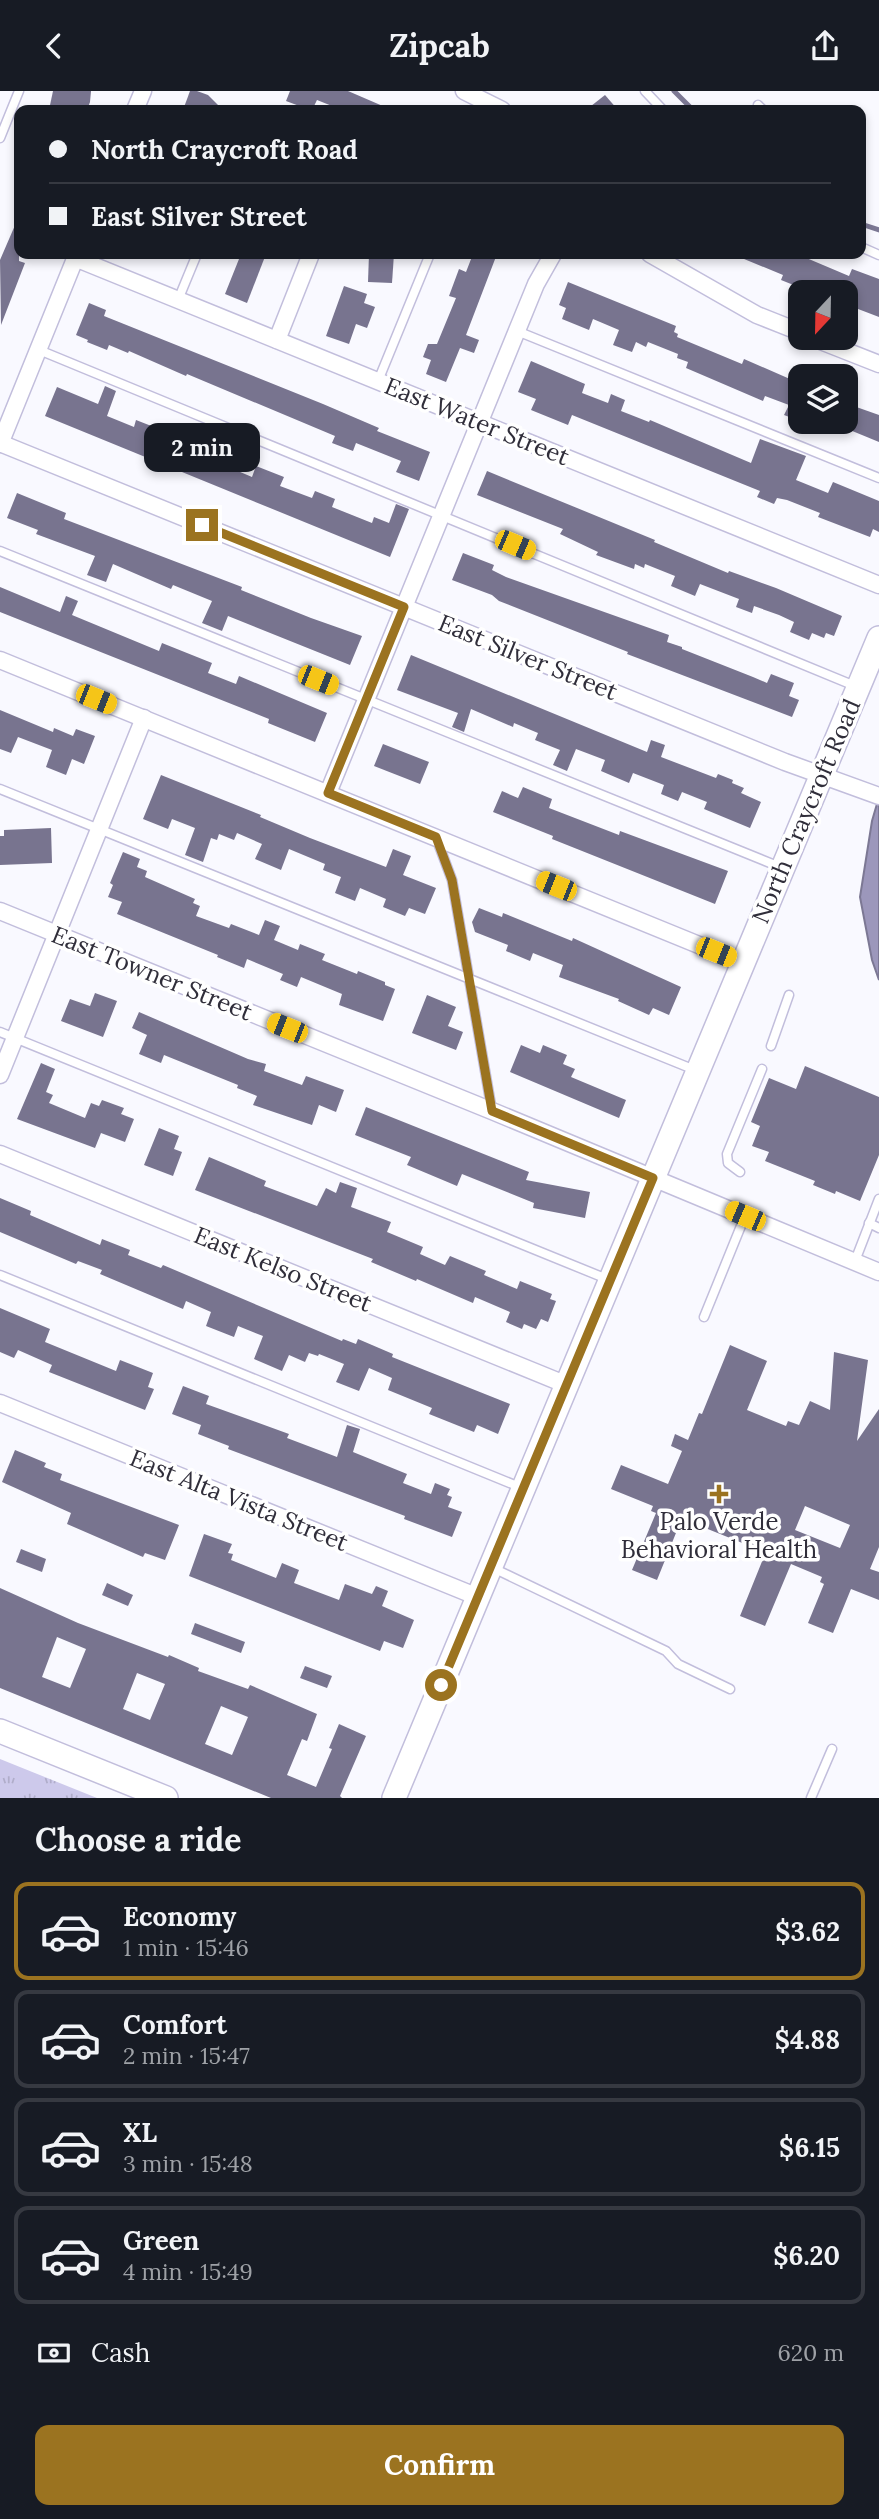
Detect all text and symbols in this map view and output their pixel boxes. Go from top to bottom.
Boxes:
text: Zipcab [389,25,490,66]
icon: back [35,27,73,65]
icon: share [806,27,844,65]
text: North Craycroft Road [91,133,358,166]
text: East Silver Street [91,200,307,233]
north arrow [788,280,858,350]
map controls [788,280,858,434]
button: layers [788,364,858,434]
street label: East Water Street [380,370,574,472]
callout: 2 min [144,423,260,473]
text: 2 min [171,433,233,462]
route end [186,509,218,541]
car [492,527,539,563]
street label: East Silver Street [434,607,623,707]
car [295,662,342,698]
car [73,681,120,717]
street label: North Craycroft Road [745,694,867,928]
car [533,868,580,904]
street label: East Towner Street [47,919,257,1028]
car [693,934,740,970]
car [264,1010,311,1046]
car [722,1198,769,1234]
street label: East Kelso Street [190,1219,377,1319]
street label: East Alta Vista Street [125,1442,353,1558]
marker: Palo Verde Behavioral Health [709,1484,729,1504]
place label: Palo Verde Behavioral Health [621,1506,817,1565]
route start [425,1669,457,1701]
text: Choose a ride [35,1819,242,1860]
icon: car [39,1900,102,1963]
text: Economy [123,1900,236,1933]
text: $3.62 [775,1915,840,1948]
text: 1 min · 15:46 [123,1933,249,1962]
icon: car [39,2008,102,2071]
text: Comfort [123,2008,227,2041]
text: $4.88 [775,2023,840,2056]
text: 2 min · 15:47 [123,2041,250,2070]
icon: car [39,2116,102,2179]
text: XL [123,2116,157,2149]
text: $6.15 [779,2131,840,2164]
text: 3 min · 15:48 [123,2149,253,2178]
icon: car [39,2224,102,2287]
text: Green [123,2224,199,2257]
text: $6.20 [773,2239,840,2272]
text: 4 min · 15:49 [123,2257,253,2286]
icon: cash [35,2334,73,2372]
text: Cash [91,2336,150,2369]
text: 620 m [777,2338,844,2367]
button: Confirm [35,2425,844,2505]

